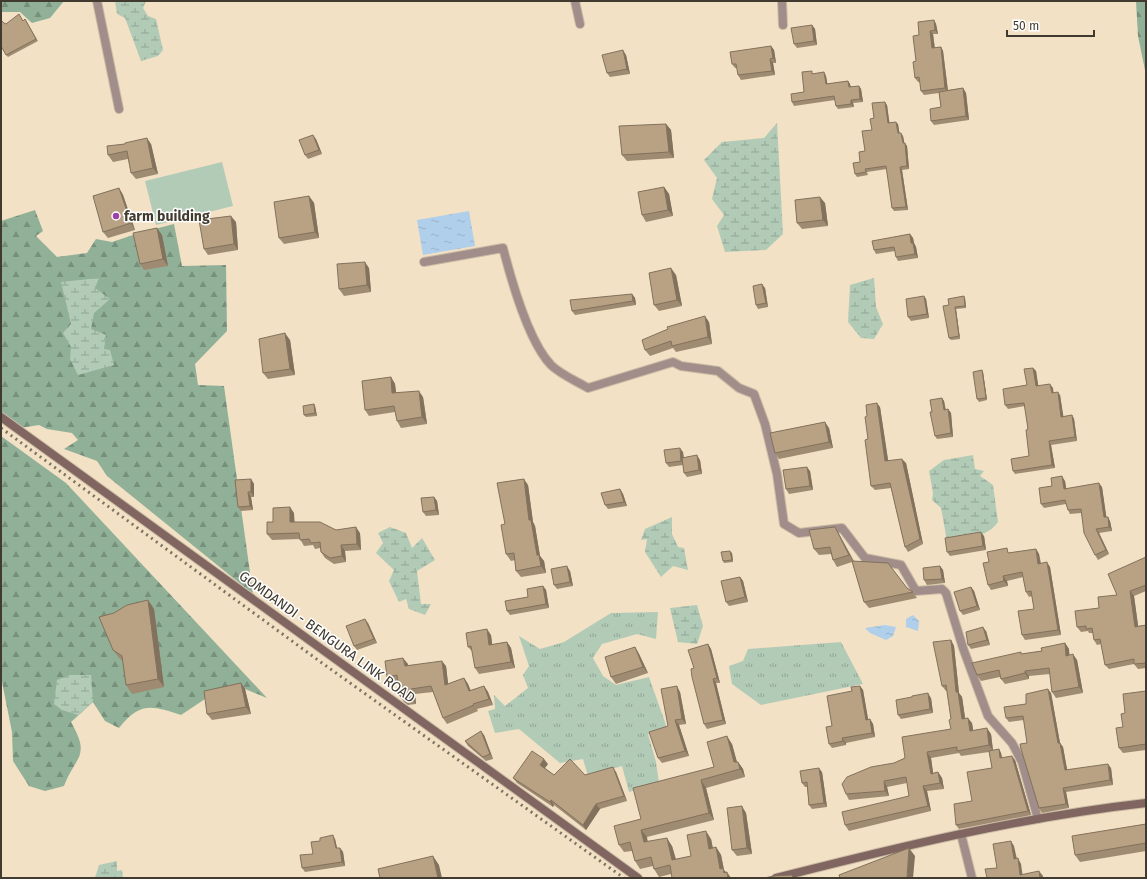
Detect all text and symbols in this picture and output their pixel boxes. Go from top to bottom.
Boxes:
scale bar [1007,12,1094,38]
text: 50 m [1013,19,1039,33]
place label: farm building [124,208,210,225]
marker: farm building [111,211,121,221]
street label: GOMDANDI - BENGURA LINK ROAD [236,567,418,707]

